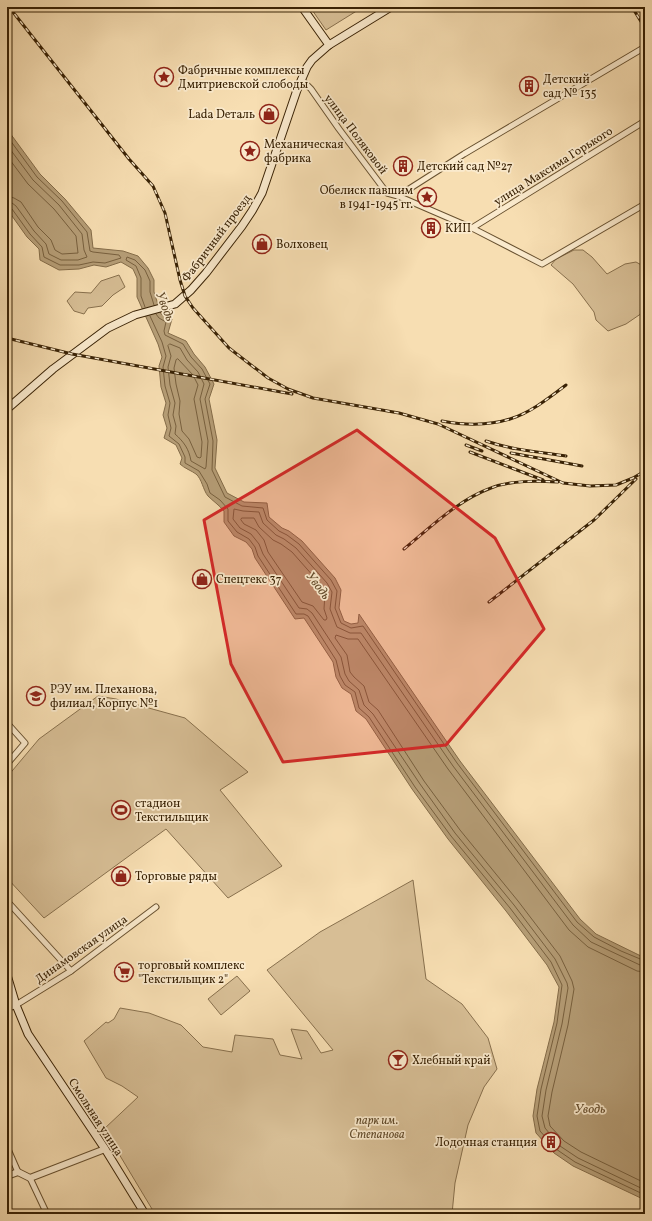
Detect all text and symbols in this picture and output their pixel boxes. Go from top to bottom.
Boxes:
place label: Фабричные комплексы Дмитриевской слободы [178,63,309,93]
place icon: Фабричные комплексы Дмитриевской слободы [153,66,175,88]
place label: Детский сад № 135 [543,72,597,102]
building icon: Детский сад № 135 [518,75,540,97]
street label: улица Поляковой [320,91,391,178]
shop icon: Lada Dеталь [258,103,280,125]
place label: Lada Dеталь [188,107,255,123]
street label: улица Максима Горького [491,124,616,210]
place label: Механическая фабрика [264,137,344,167]
place icon: Механическая фабрика [239,140,261,162]
building icon: Детский сад №27 [392,155,414,177]
place label: Детский сад №27 [417,159,513,175]
place label: Обелиск павшим в 1941-1945 гг. [320,183,413,213]
place icon: Обелиск павшим в 1941-1945 гг. [416,186,438,208]
street label: Фабричный проезд [179,191,255,286]
building icon: КИП [420,217,442,239]
place label: КИП [445,221,471,237]
shop icon: Волховец [251,233,273,255]
place label: Волховец [276,237,329,253]
water label: Уводь [150,289,178,325]
shop icon: Спецтекс 37 [191,568,213,590]
water label: Уводь [301,569,334,604]
place label: Спецтекс 37 [216,572,282,588]
place label: РЭУ им. Плеханова, филиал, Корпус №1 [50,682,158,712]
school or university icon: РЭУ им. Плеханова, филиал, Корпус №1 [25,685,47,707]
place label: стадион Текстильщик [135,796,209,826]
sports icon: стадион Текстильщик [110,799,132,821]
shop icon: Торговые ряды [110,865,132,887]
place label: Торговые ряды [135,869,217,885]
street label: Динамовская улица [32,912,131,988]
place label: торговый комплекс "Текстильщик 2" [138,958,245,988]
supermarket icon: торговый комплекс "Текстильщик 2" [113,961,135,983]
bar icon: Хлебный край [387,1049,409,1071]
place label: Хлебный край [412,1053,491,1069]
street label: Смольная улица [64,1076,126,1160]
water label: Уводь [575,1101,606,1119]
park label: парк им. Степанова [349,1113,405,1143]
building icon: Лодочная станция [540,1131,562,1153]
place label: Лодочная станция [435,1135,537,1151]

